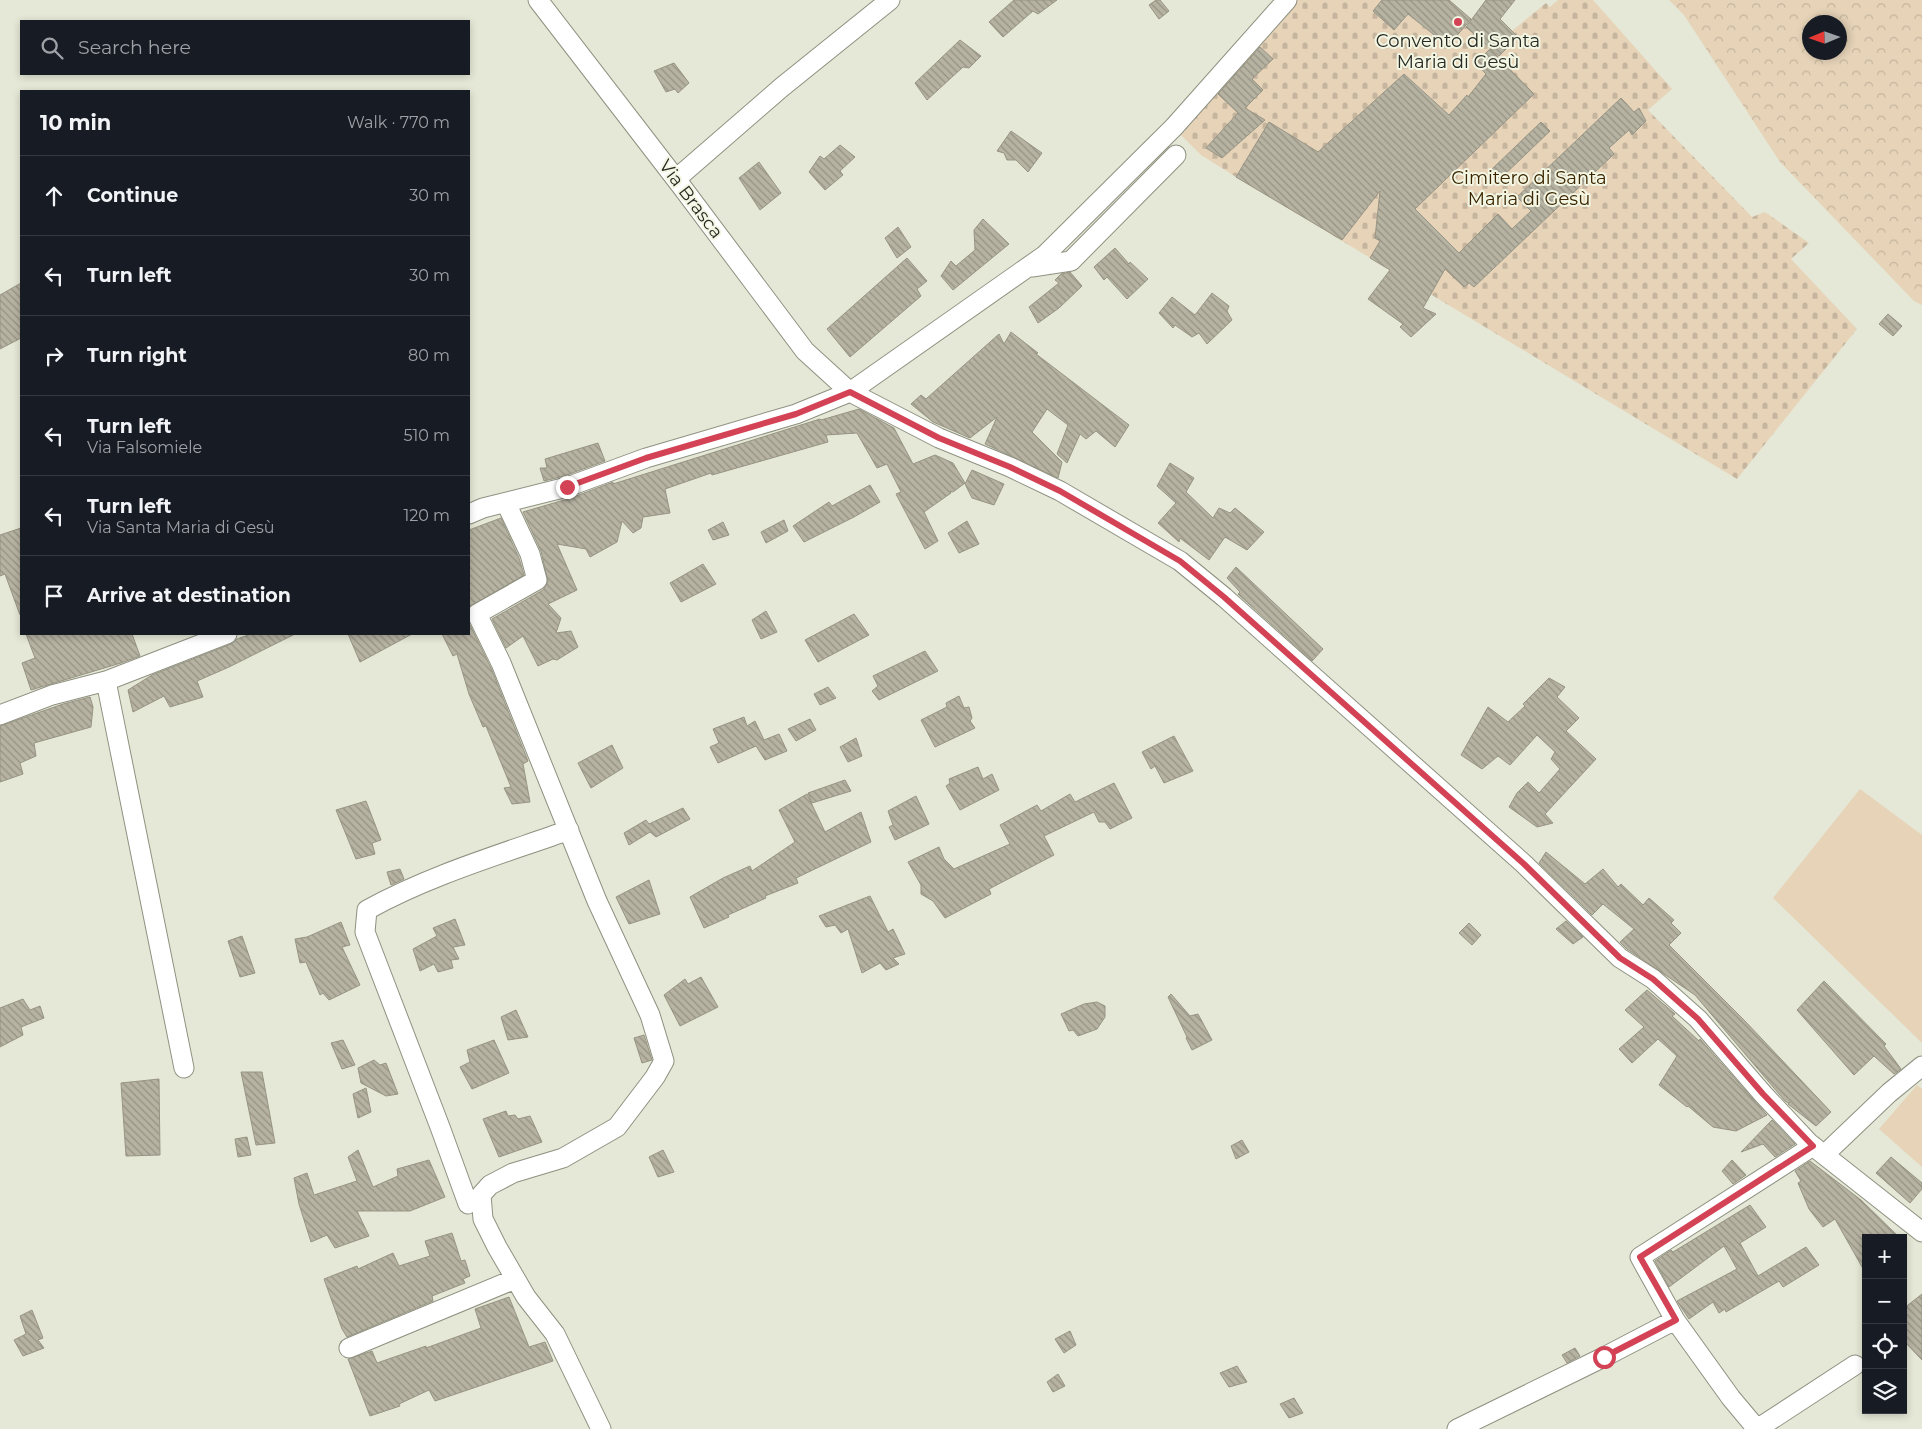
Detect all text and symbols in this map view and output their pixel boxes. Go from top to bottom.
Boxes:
north arrow [1802,15,1847,60]
marker: Convento di Santa Maria di Gesù [1452,16,1464,28]
search box [20,20,470,75]
place label: Convento di Santa Maria di Gesù [1376,30,1540,73]
icon: search [38,34,66,62]
text: Search here [78,36,191,59]
text: 10 min [40,110,111,135]
text: Walk · 770 m [347,113,450,132]
street label: Via Brasca [654,155,728,243]
park label: Cimitero di Santa Maria di Gesù [1451,167,1607,210]
icon: ahead [40,182,68,210]
text: Continue [87,184,178,207]
text: 30 m [409,186,450,205]
icon: left [40,262,68,290]
text: Turn left [87,264,172,287]
text: 30 m [409,266,450,285]
icon: right [40,342,68,370]
text: Turn right [87,344,187,367]
text: 80 m [408,346,450,365]
text: Turn left [87,415,172,438]
icon: left [40,422,68,450]
text: 510 m [403,426,450,445]
text: Via Falsomiele [87,438,202,457]
route end [556,476,579,499]
text: Turn left [87,495,172,518]
icon: left [40,502,68,530]
text: 120 m [403,506,450,525]
text: Via Santa Maria di Gesù [87,518,275,537]
icon: arrive [40,582,68,610]
text: Arrive at destination [87,584,291,607]
map controls [1862,1234,1907,1414]
button: + [1862,1234,1907,1279]
button: − [1862,1279,1907,1324]
button: locate [1862,1324,1907,1369]
route start [1593,1346,1616,1369]
button: layers [1862,1369,1907,1414]

